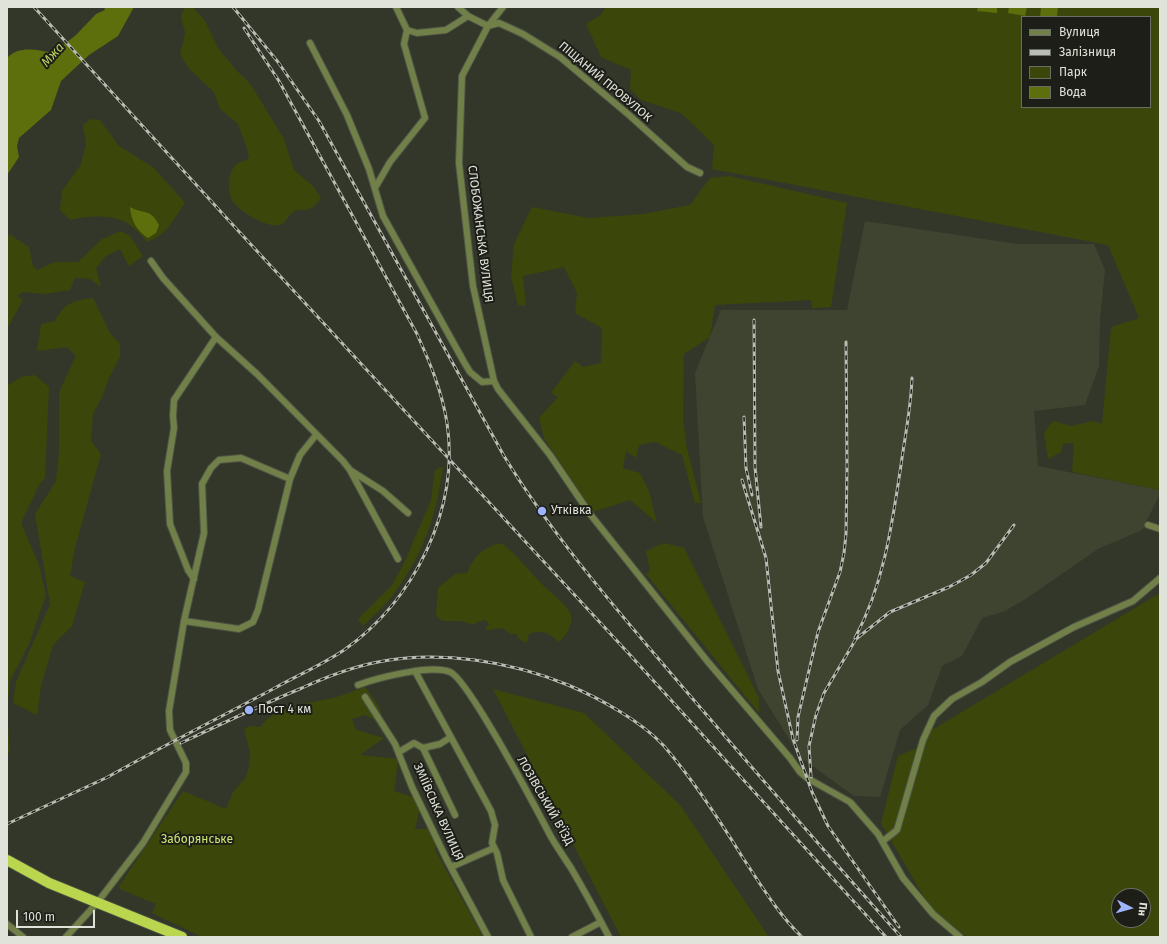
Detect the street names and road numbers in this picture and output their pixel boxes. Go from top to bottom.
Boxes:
street label: ПІЩАНИЙ ПРОВУЛОК [555,39,655,125]
street label: СЛОБОЖАНСЬКА ВУЛИЦЯ [464,165,496,303]
street label: ЛОЗІВСЬКИЙ В'ЇЗД [514,754,576,848]
street label: ЗМІЇВСЬКА ВУЛИЦЯ [410,761,466,863]

